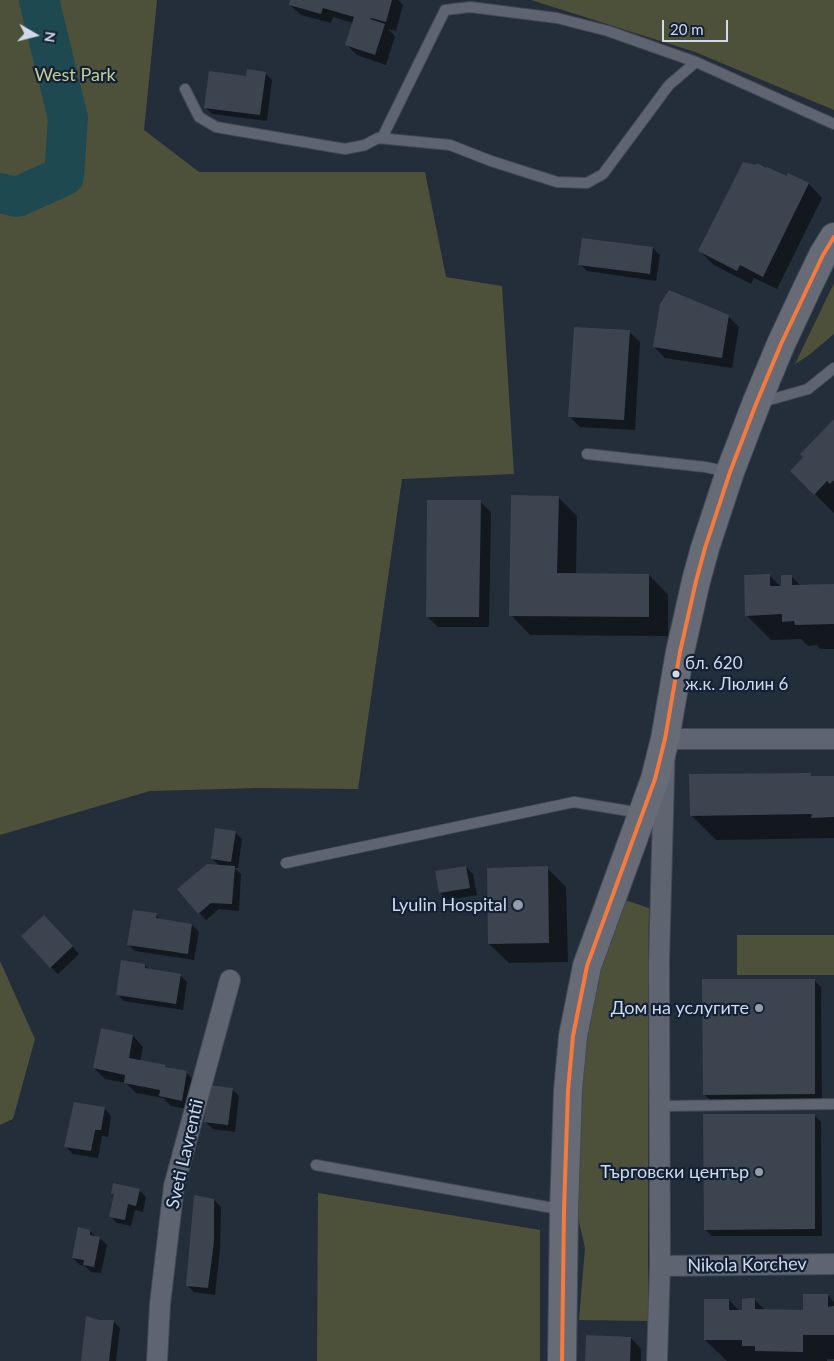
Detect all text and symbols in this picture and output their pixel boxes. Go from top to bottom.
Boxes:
north arrow [10,10,60,60]
scale bar [664,10,730,42]
text: 20 m [670,20,704,38]
text: N [41,31,60,44]
park label: West Park [34,64,116,86]
place label: бл. 620 ж.к. Люлин 6 [685,654,788,694]
marker: бл. 620 ж.к. Люлин 6 [671,669,681,679]
place label: Lyulin Hospital [391,894,507,916]
marker: Lyulin Hospital [511,898,525,912]
place label: Дом на услугите [611,997,749,1019]
marker: Дом на услугите [753,1002,765,1014]
street label: Sveti Lavrentii [162,1097,208,1211]
place label: Търговски център [600,1161,749,1183]
marker: Търговски център [753,1166,765,1178]
street label: Nikola Korchev [687,1253,807,1277]

